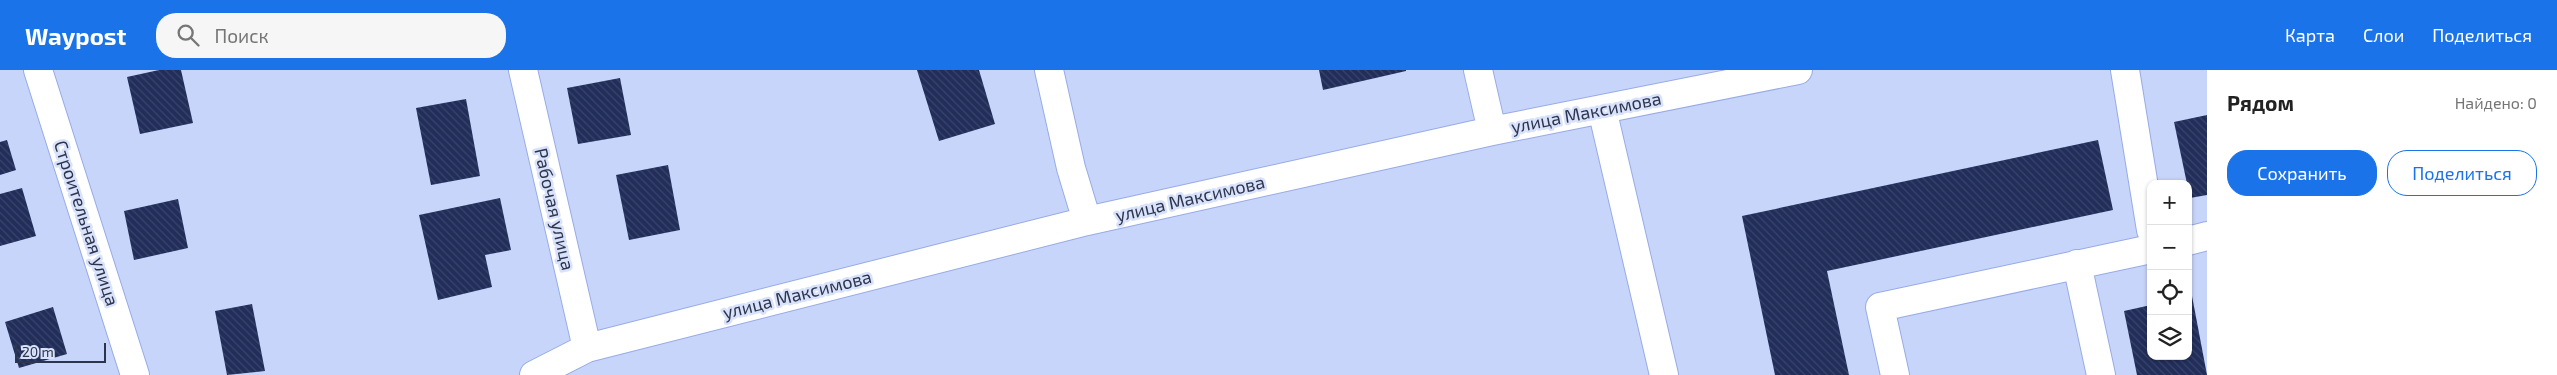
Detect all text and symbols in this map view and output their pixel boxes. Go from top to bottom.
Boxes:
search box [156,13,506,58]
text: Waypost [25,21,126,50]
icon: search [174,21,202,49]
text: Поиск [214,24,269,47]
text: Карта [2285,24,2335,46]
text: Слои [2363,24,2404,46]
text: Поделиться [2432,24,2532,46]
street label: улица Максимова [1509,87,1663,137]
text: Рядом [2227,90,2294,115]
text: Найдено: 0 [2455,93,2537,112]
street label: Строительная улица [50,137,124,309]
street label: Рабочая улица [530,146,580,272]
button: Сохранить [2227,150,2377,196]
button: Поделиться [2387,150,2537,196]
street label: улица Максимова [1113,170,1267,226]
map controls [2147,180,2192,360]
button: + [2147,180,2192,225]
button: − [2147,225,2192,270]
street label: улица Максимова [720,265,874,323]
button: locate [2147,270,2192,315]
button: layers [2147,315,2192,360]
scale bar [15,340,106,363]
text: 20 m [22,343,54,360]

